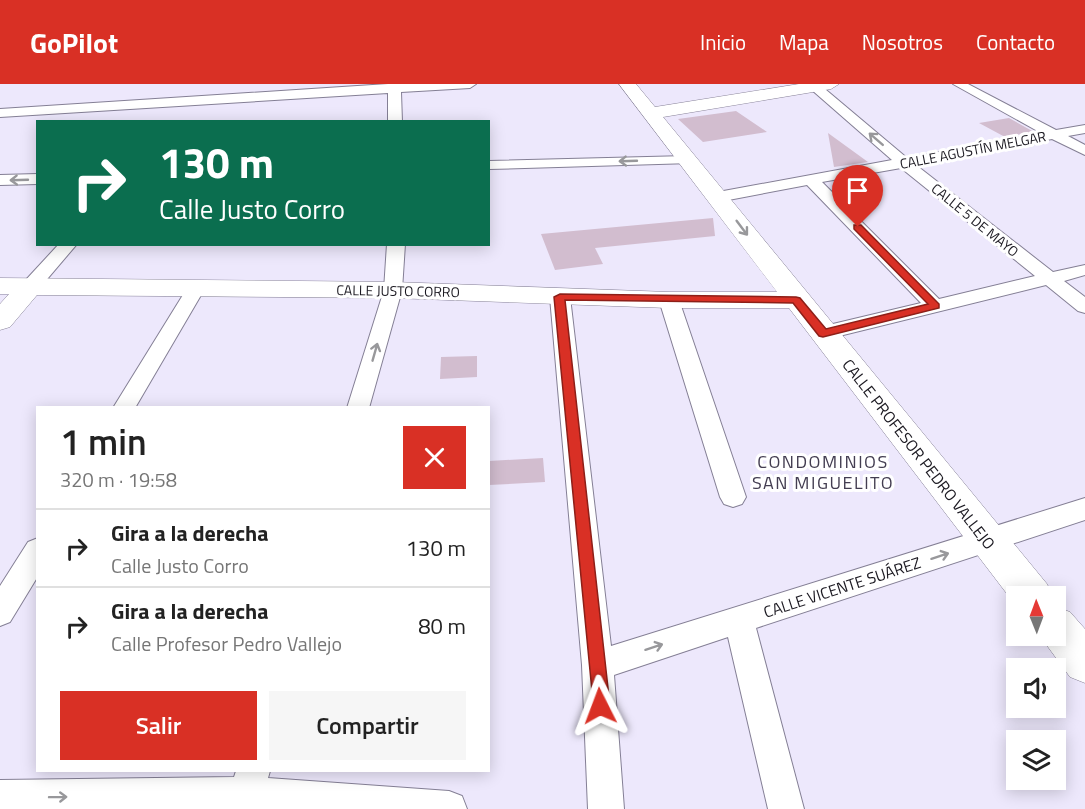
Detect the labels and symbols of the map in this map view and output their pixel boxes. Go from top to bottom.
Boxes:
street label: CALLE AGUSTÍN MELGAR [898,125,1048,174]
one-way arrow [869,132,884,146]
one-way arrow [619,156,639,167]
pin [832,165,883,227]
one-way arrow [9,174,29,186]
street label: CALLE 5 DE MAYO [927,178,1023,261]
one-way arrow [735,220,748,236]
street label: CALLE JUSTO CORRO [336,279,460,302]
one-way arrow [369,343,381,362]
street label: CALLE PROFESOR PEDRO VALLEJO [837,354,1001,554]
district label: CONDOMINIOS SAN MIGUELITO [752,448,894,496]
one-way arrow [930,549,949,560]
street label: CALLE VICENTE SUÁREZ [760,550,924,624]
north arrow [1006,586,1066,646]
one-way arrow [644,640,663,651]
position arrow [568,674,632,738]
one-way arrow [48,791,68,803]

